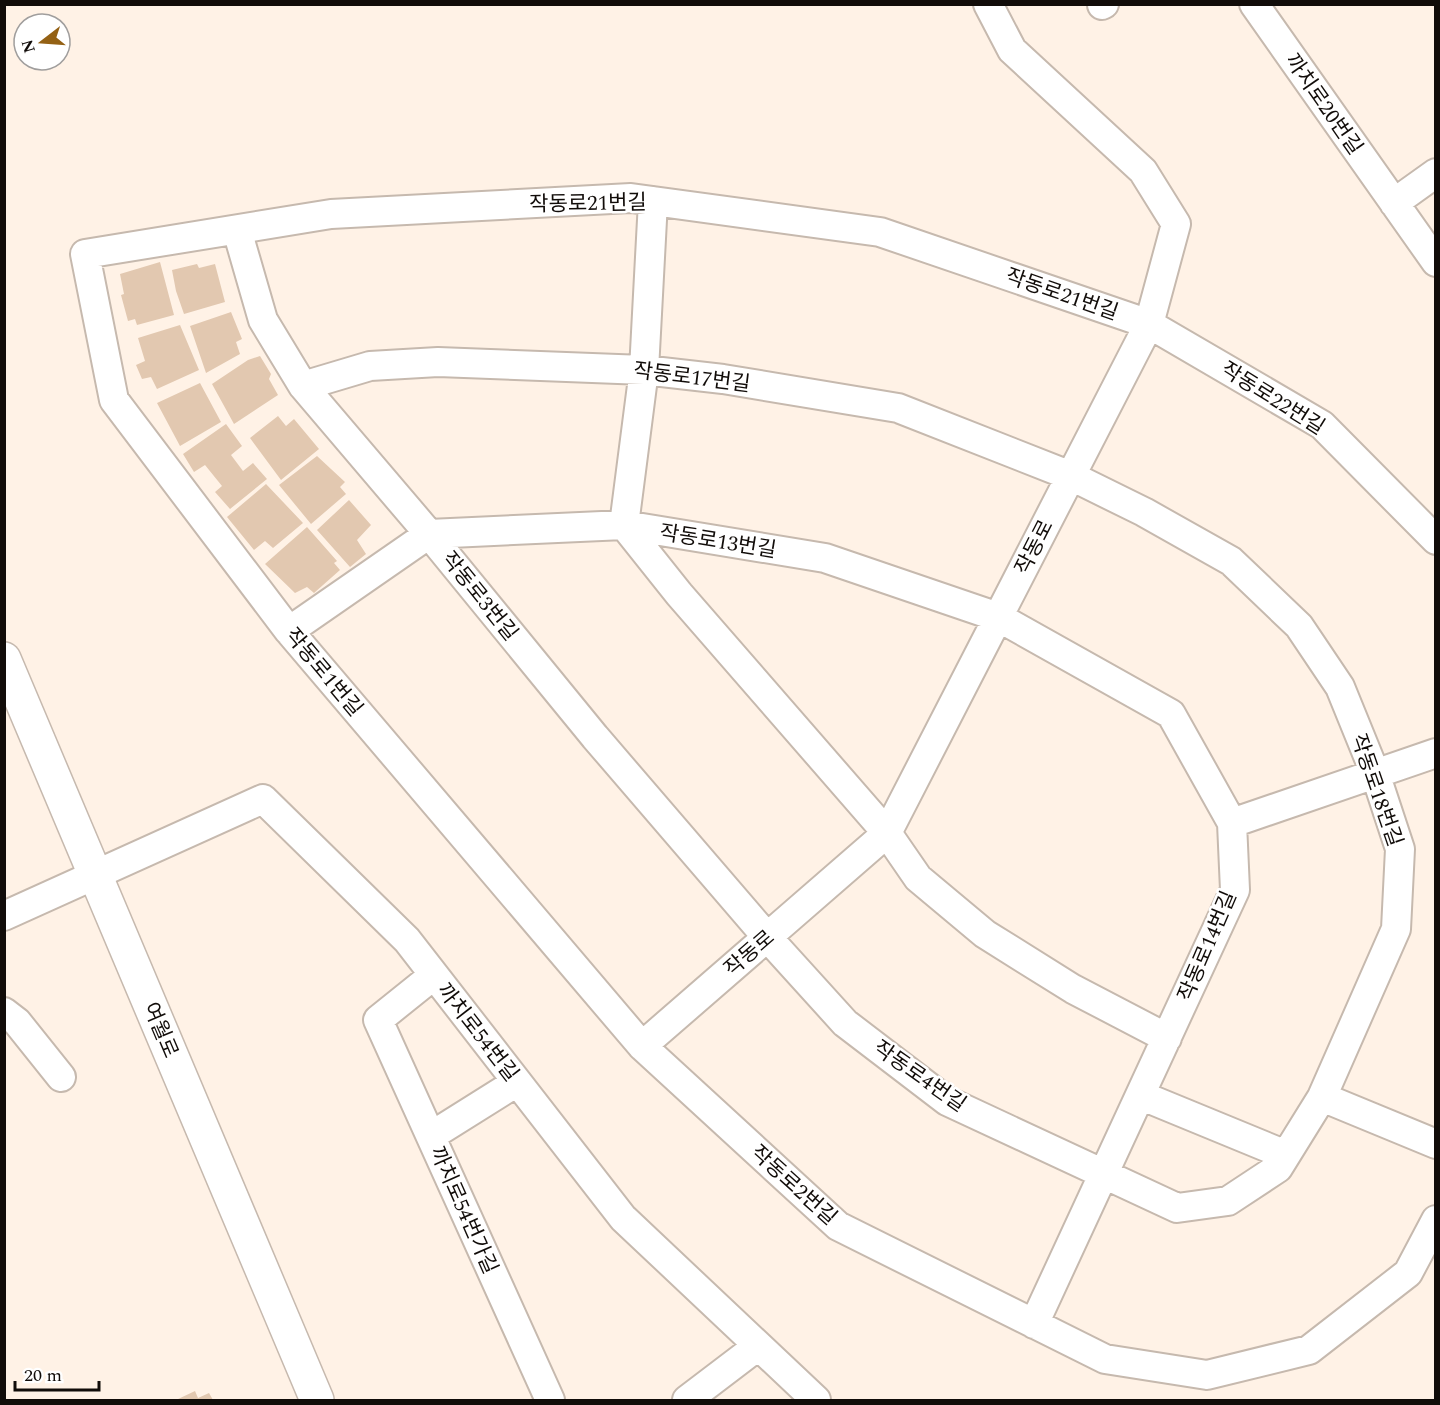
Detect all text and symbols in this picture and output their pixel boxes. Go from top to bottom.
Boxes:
north arrow [12,12,72,72]
text: N [15,36,42,56]
street label: 까치로20번길 [1276,47,1370,162]
street label: 작동로21번길 [529,187,647,221]
street label: 작동로21번길 [1001,261,1122,329]
street label: 작동로22번길 [1214,354,1331,444]
street label: 작동로17번길 [632,355,752,401]
street label: 작동로 [1007,514,1062,581]
street label: 작동로13번길 [657,517,778,567]
street label: 작동로3번길 [433,545,525,648]
street label: 작동로1번길 [277,621,370,724]
street label: 작동로18번길 [1342,730,1410,851]
street label: 작동로14번길 [1170,886,1246,1007]
street label: 작동로 [717,923,782,985]
street label: 까치로54번길 [428,976,526,1089]
street label: 여월로 [134,997,186,1063]
street label: 작동로4번길 [866,1033,972,1121]
street label: 작동로2번길 [743,1138,844,1233]
street label: 까치로54번가길 [421,1141,506,1279]
scale bar [15,1354,99,1392]
text: 20 m [24,1362,62,1389]

